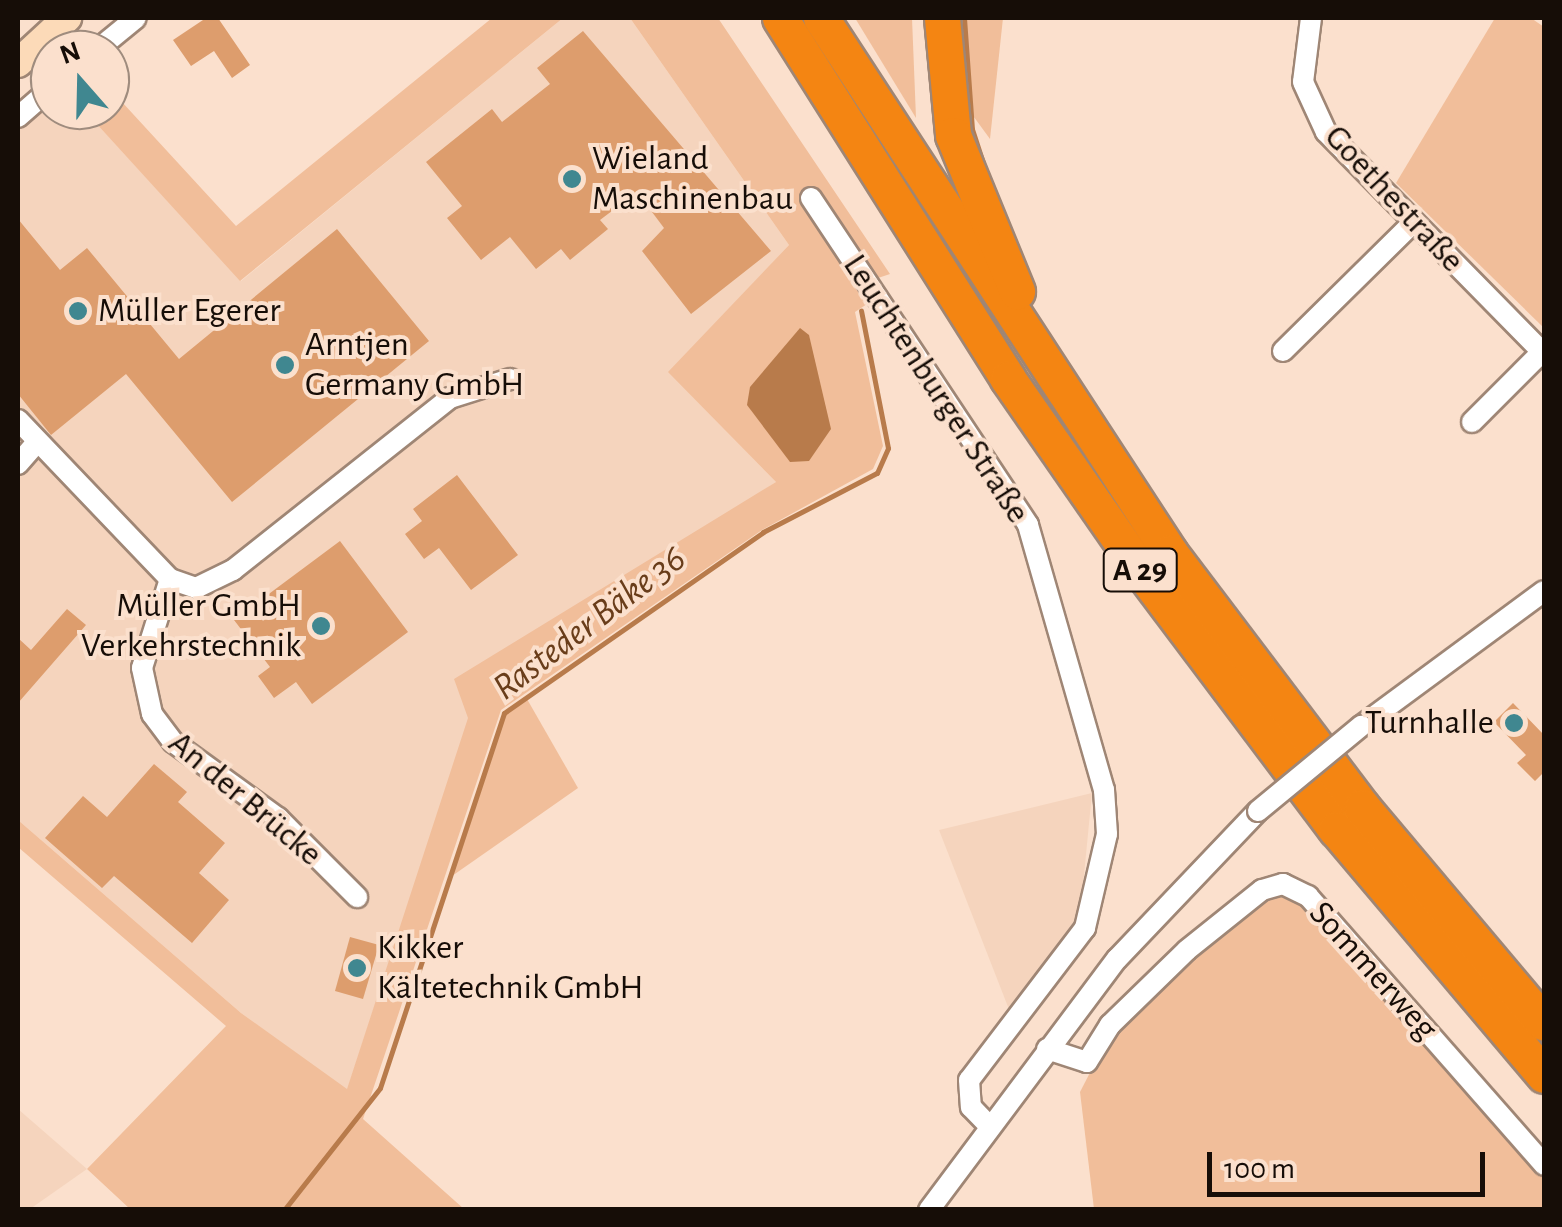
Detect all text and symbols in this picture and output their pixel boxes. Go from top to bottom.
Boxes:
north arrow [30,30,130,130]
text: N [56,37,84,70]
street label: Goethestraße [1315,117,1473,281]
place label: Wieland Maschinenbau [592,138,793,220]
marker: Wieland Maschinenbau [561,168,583,190]
street label: Leuchtenburger Straße [833,247,1039,531]
place label: Müller Egerer [98,290,281,332]
marker: Müller Egerer [67,300,89,322]
place label: Arntjen Germany GmbH [305,324,524,406]
marker: Arntjen Germany GmbH [274,354,296,376]
water label: Rasteder Bäke 36 [485,537,695,711]
road number: A 29 [1102,543,1178,597]
place label: Müller GmbH Verkehrstechnik [81,585,301,667]
marker: Müller GmbH Verkehrstechnik [310,615,332,637]
place label: Turnhalle [1365,702,1494,744]
marker: Turnhalle [1503,712,1525,734]
street label: An der Brücke [160,723,330,875]
street label: Sommerweg [1300,893,1446,1049]
place label: Kikker Kältetechnik GmbH [377,927,643,1009]
marker: Kikker Kältetechnik GmbH [346,957,368,979]
scale bar [1212,1132,1490,1194]
text: 100 m [1224,1154,1295,1184]

